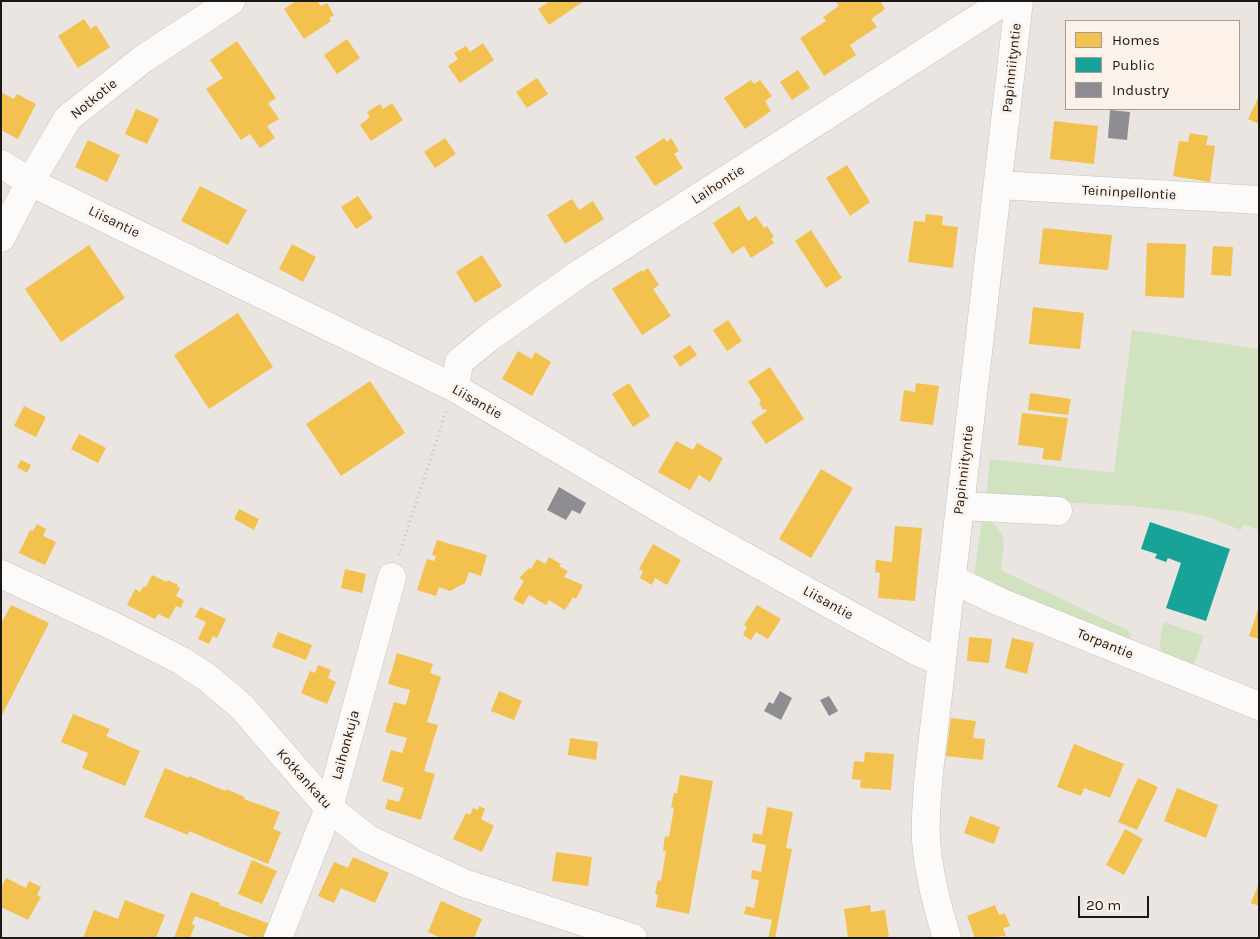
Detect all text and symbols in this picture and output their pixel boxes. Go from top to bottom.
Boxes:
legend [1065,20,1240,110]
street label: Papinniityntie [999,22,1025,114]
text: Homes [1112,31,1160,49]
text: Public [1112,56,1155,74]
street label: Notkotie [67,75,121,123]
text: Industry [1112,81,1169,99]
street label: Laihontie [688,162,748,208]
street label: Teininpellontie [1081,182,1177,204]
street label: Liisantie [86,202,142,242]
street label: Liisantie [449,381,505,423]
street label: Papinniityntie [950,424,978,516]
street label: Liisantie [800,582,856,624]
street label: Torpantie [1074,625,1136,663]
street label: Laihonkuja [329,708,363,782]
street label: Kotkankatu [273,746,335,812]
scale bar [1080,886,1151,918]
text: 20 m [1086,896,1121,914]

